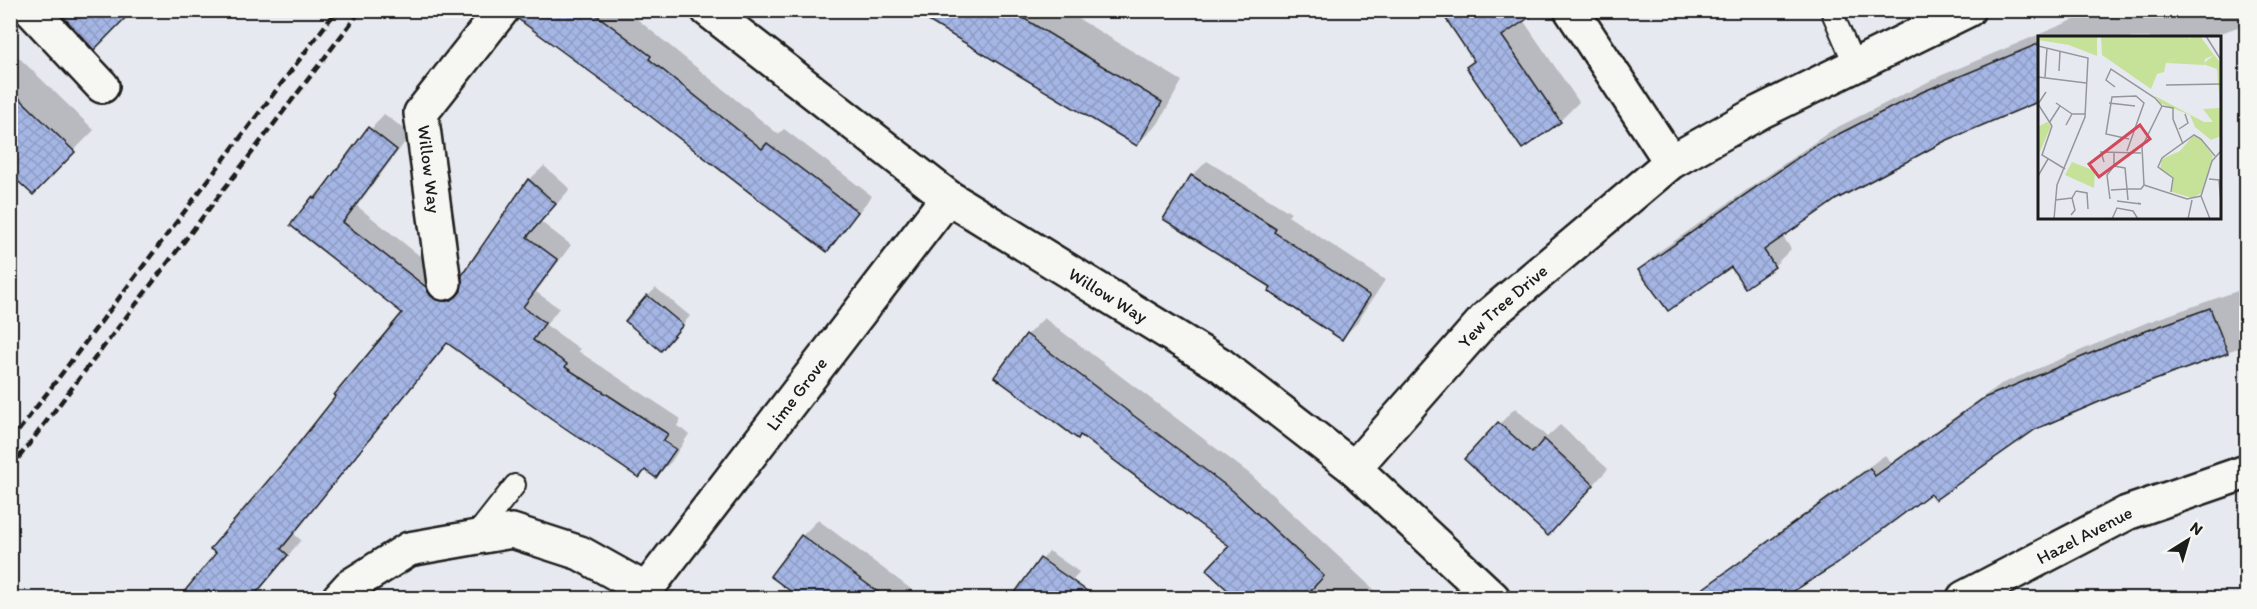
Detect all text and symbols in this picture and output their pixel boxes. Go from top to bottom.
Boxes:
inset map [2038,36,2221,219]
street label: Willow Way [413,124,445,215]
street label: Yew Tree Drive [1453,260,1552,353]
street label: Willow Way [1064,263,1152,328]
street label: Lime Grove [762,353,832,435]
street label: Hazel Avenue [2033,501,2135,569]
north arrow [2158,510,2218,570]
text: N [2187,518,2207,539]

